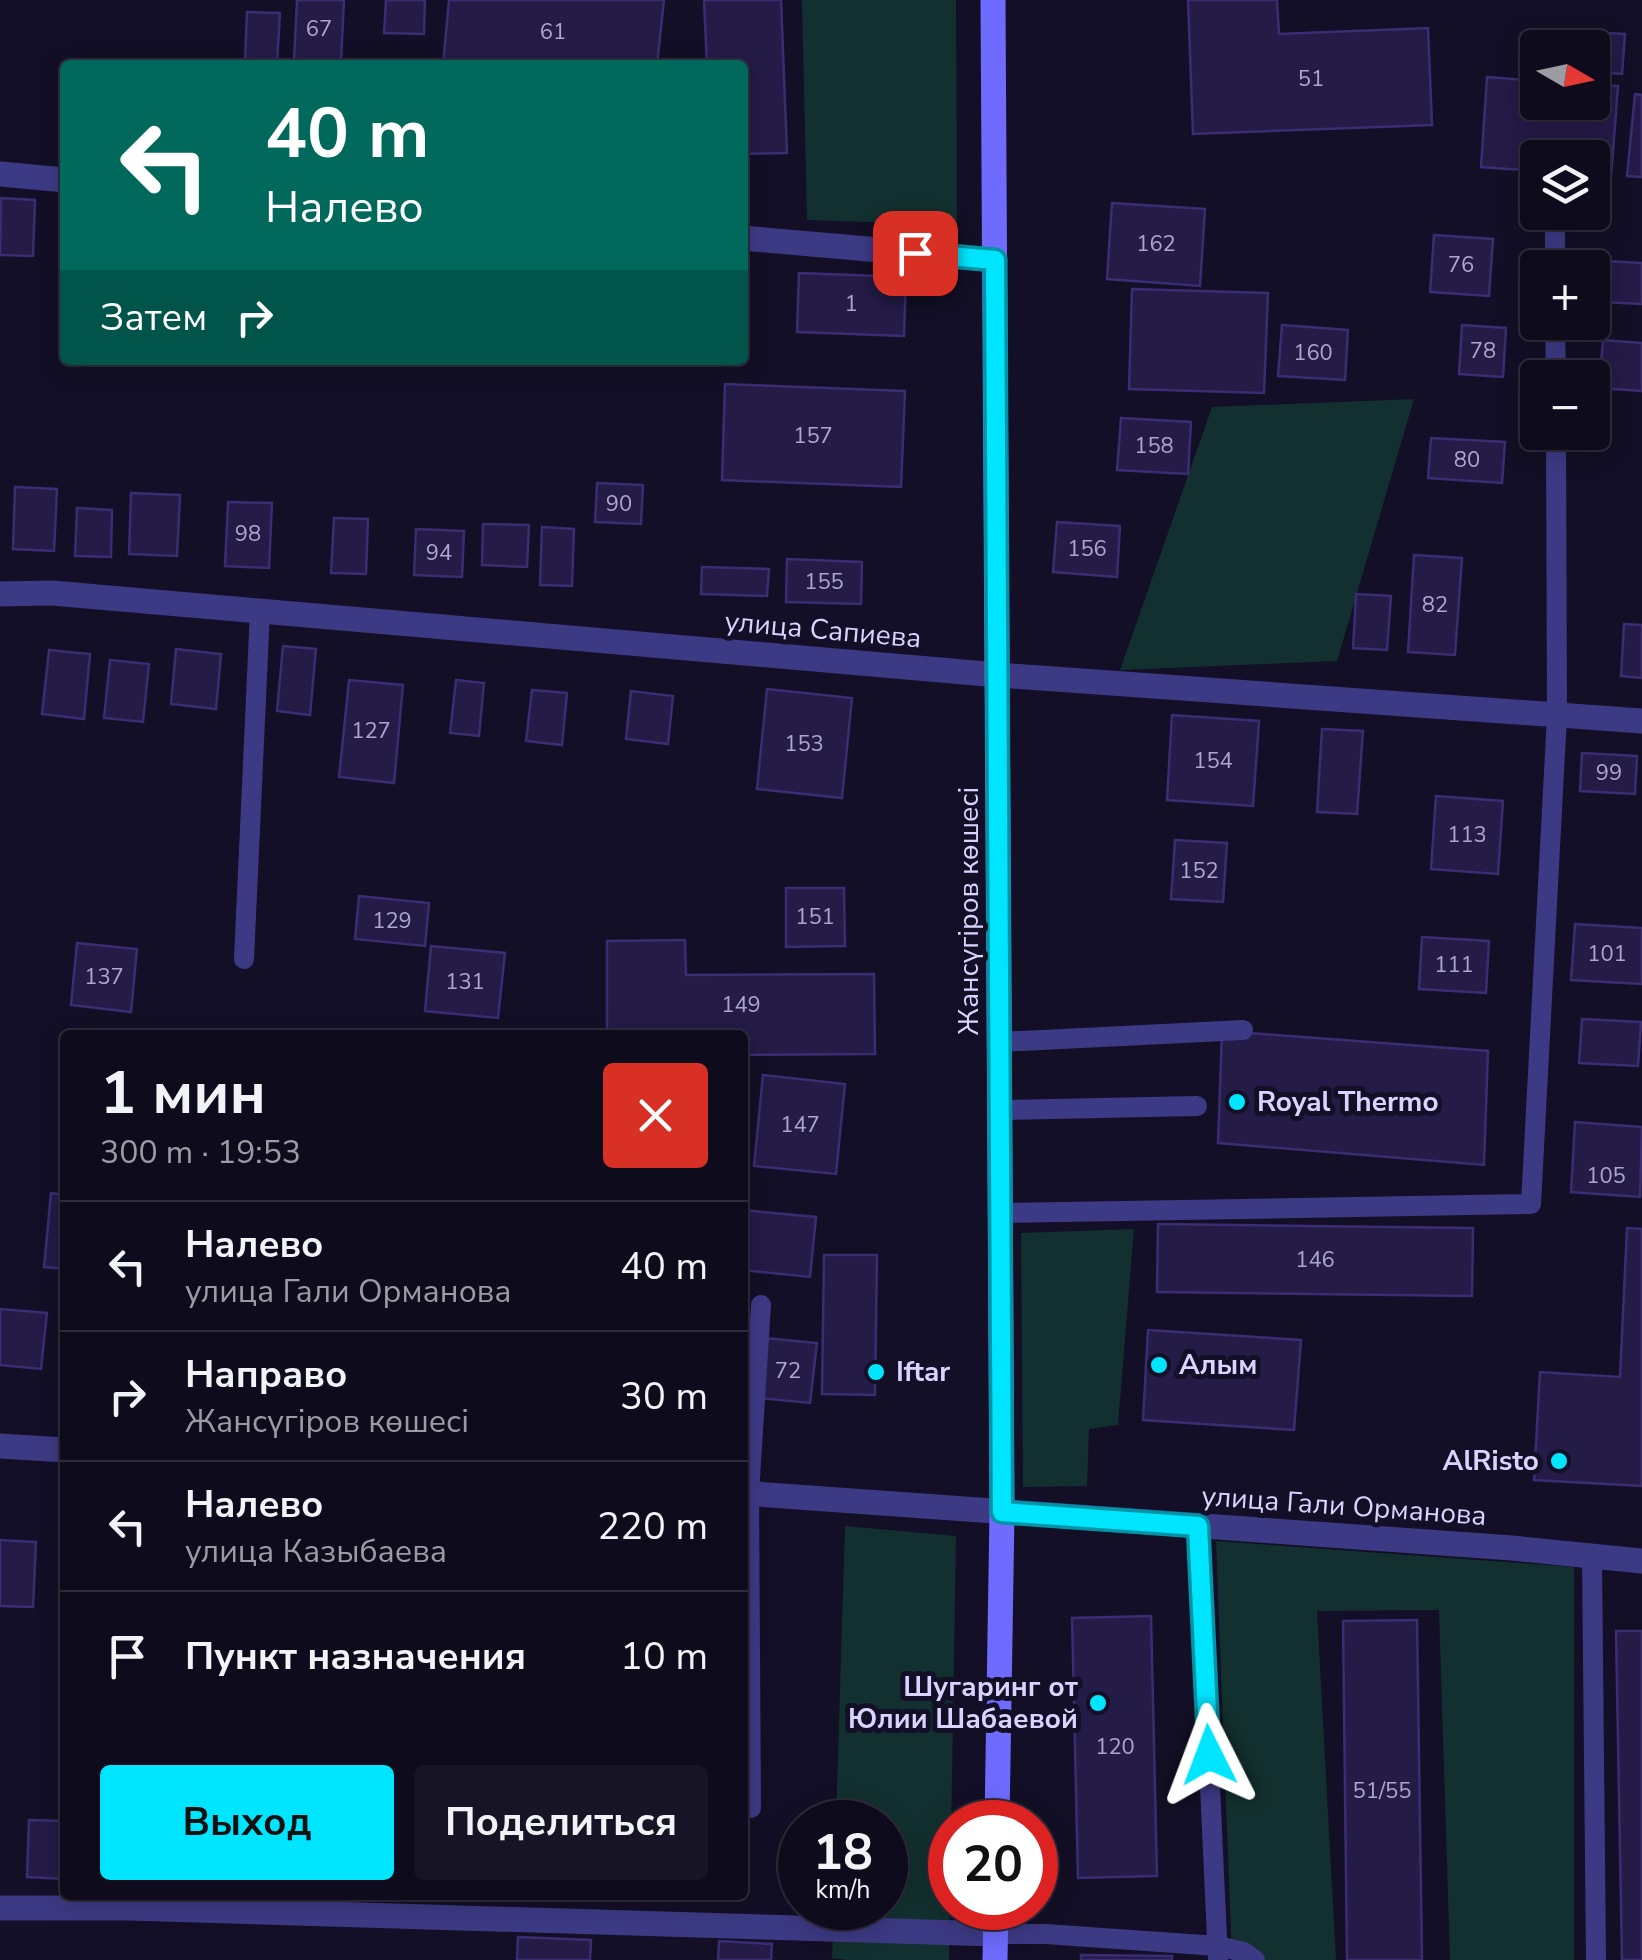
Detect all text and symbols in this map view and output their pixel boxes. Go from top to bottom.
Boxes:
house number: 67 [306,14,332,44]
house number: 61 [540,17,566,47]
north arrow [1520,30,1610,120]
map controls [1520,30,1610,450]
house number: 51 [1298,64,1324,94]
text: 40 m [265,86,429,182]
icon: left [100,100,230,230]
button: layers [1520,140,1610,230]
text: Налево [265,177,424,238]
pin [873,211,958,296]
icon: arrive [888,226,943,281]
house number: 162 [1136,229,1176,259]
house number: 76 [1448,250,1474,280]
button: + [1520,250,1610,340]
house number: 1 [844,289,858,319]
icon: right [227,290,282,345]
text: Затем [100,292,207,343]
house number: 78 [1470,336,1496,366]
house number: 160 [1293,338,1333,368]
button: − [1520,360,1610,450]
house number: 157 [793,421,833,451]
house number: 158 [1134,431,1174,461]
house number: 80 [1454,445,1480,475]
house number: 90 [606,489,632,519]
house number: 98 [235,519,261,549]
house number: 156 [1067,534,1107,564]
house number: 94 [426,538,452,568]
house number: 155 [804,567,844,597]
house number: 82 [1422,590,1448,620]
street label: улица Сапиева [723,602,923,658]
house number: 127 [351,716,391,746]
house number: 153 [784,729,824,759]
house number: 154 [1193,746,1233,776]
house number: 99 [1596,758,1622,788]
street label: Жансүгіров көшесі [950,787,988,1035]
house number: 113 [1447,820,1487,850]
house number: 152 [1179,856,1219,886]
house number: 151 [795,902,835,932]
house number: 129 [372,906,412,936]
house number: 101 [1587,939,1627,969]
house number: 111 [1434,950,1474,980]
house number: 137 [84,962,124,992]
house number: 131 [445,967,485,997]
house number: 149 [721,990,761,1020]
text: 1 мин [100,1052,266,1134]
button: close [603,1063,708,1168]
place label: Royal Thermo [1257,1083,1439,1121]
marker: Royal Thermo [1226,1091,1248,1113]
house number: 147 [780,1110,820,1140]
text: 300 m · 19:53 [100,1131,301,1174]
house number: 105 [1586,1161,1626,1191]
text: Налево [185,1219,324,1270]
icon: left [100,1239,155,1294]
text: 40 m [620,1241,708,1292]
house number: 146 [1295,1245,1335,1275]
text: улица Гали Орманова [185,1270,512,1313]
place label: Алым [1179,1346,1257,1384]
text: Направо [185,1349,347,1400]
place label: Iftar [896,1353,950,1391]
marker: Алым [1148,1354,1170,1376]
house number: 72 [775,1356,801,1386]
marker: Iftar [865,1361,887,1383]
icon: right [100,1369,155,1424]
text: 30 m [620,1371,708,1422]
text: Жансүгіров көшесі [185,1400,469,1443]
place label: AlRisto [1443,1442,1539,1480]
marker: AlRisto [1548,1450,1570,1472]
street label: улица Гали Орманова [1200,1477,1488,1535]
text: Налево [185,1479,324,1530]
icon: left [100,1499,155,1554]
text: 220 m [597,1501,708,1552]
text: улица Казыбаева [185,1530,447,1573]
icon: arrive [100,1629,155,1684]
text: Пункт назначения [185,1631,526,1682]
text: 10 m [620,1631,708,1682]
place label: Шугаринг от Юлии Шабаевой [848,1668,1079,1738]
marker: Шугаринг от Юлии Шабаевой [1087,1692,1109,1714]
position arrow [1157,1703,1261,1807]
house number: 120 [1095,1732,1135,1762]
button: Выход [100,1765,394,1880]
button: Поделиться [414,1765,708,1880]
house number: 51/55 [1352,1776,1412,1806]
speed limit sign: 20 [928,1800,1058,1930]
text: 18 [813,1818,873,1887]
text: km/h [815,1873,871,1907]

